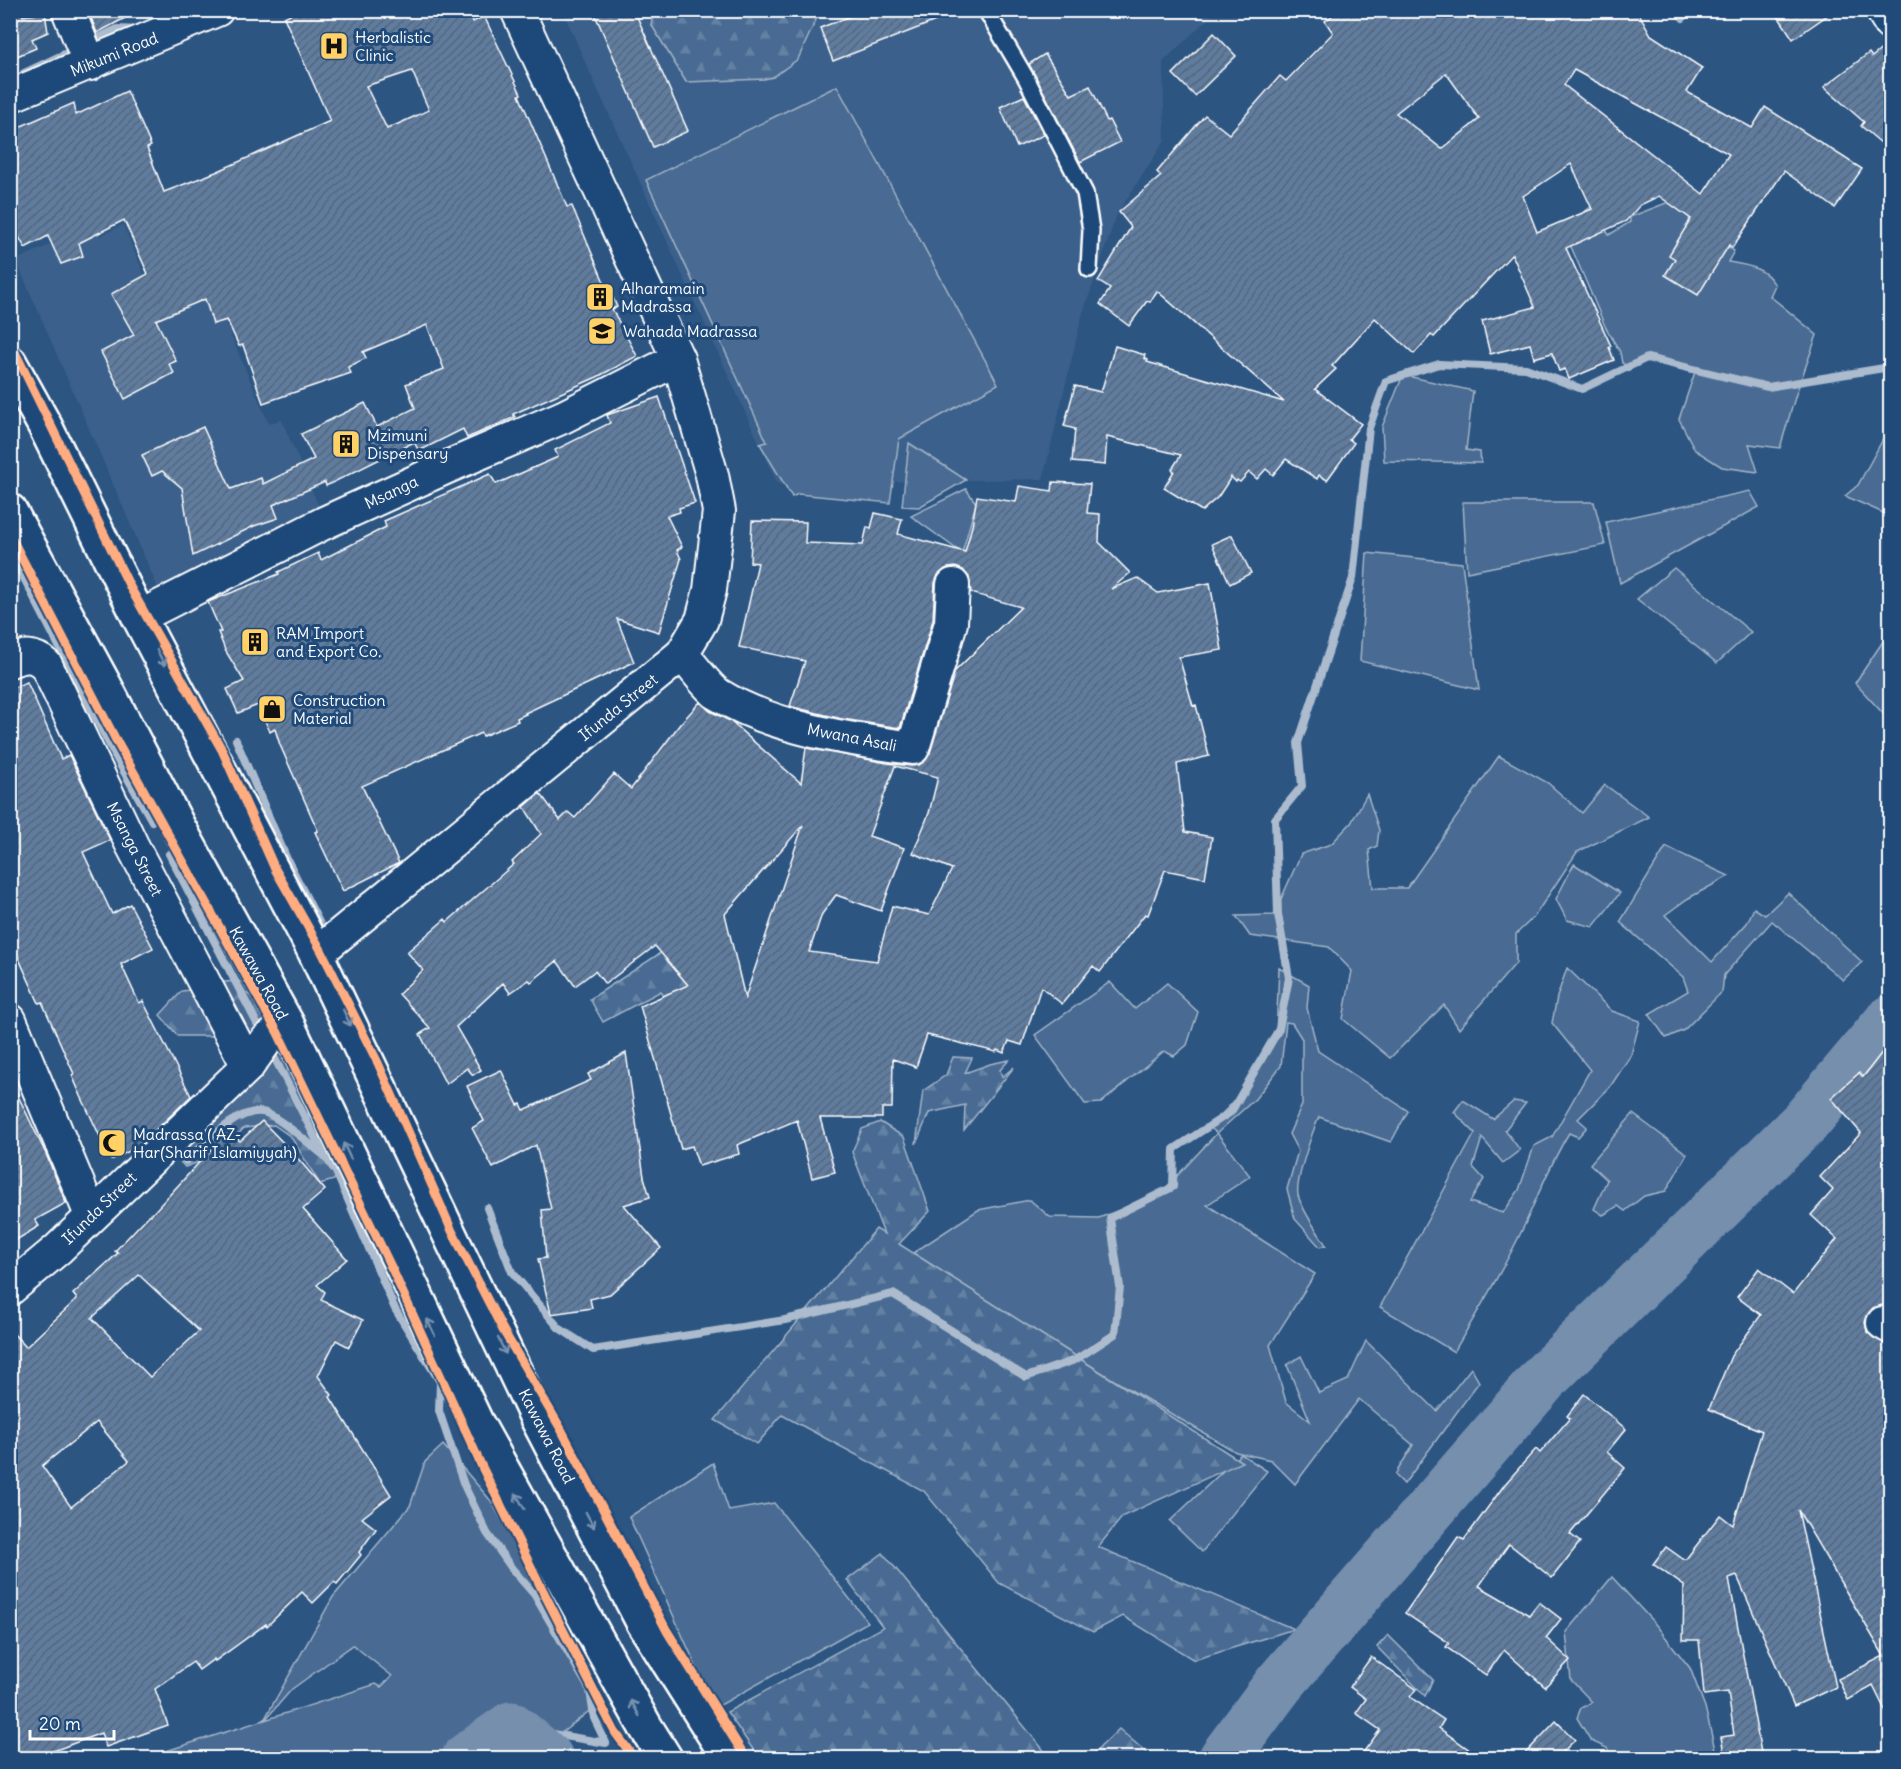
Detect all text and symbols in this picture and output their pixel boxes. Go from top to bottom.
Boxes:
street label: Mikumi Road [67,27,161,81]
place label: Herbalistic Clinic [355,27,431,65]
hospital icon: Herbalistic Clinic [318,30,350,62]
place label: Alharamain Madrassa [621,278,705,316]
building icon: Alharamain Madrassa [584,281,616,313]
school or university icon: Wahada Madrassa [586,315,618,347]
place label: Wahada Madrassa [623,321,757,341]
place label: Mzimuni Dispensary [367,425,448,463]
building icon: Mzimuni Dispensary [330,428,362,460]
street label: Msanga [361,471,421,513]
place label: RAM Import and Export Co. [276,623,381,661]
building icon: RAM Import and Export Co. [239,626,271,658]
one-way arrow [156,649,167,667]
street label: Ifunda Street [575,669,662,745]
place label: Construction Material [293,690,385,728]
shop icon: Construction Material [256,693,288,725]
street label: Mwana Asali [806,719,898,755]
street label: Msanga Street [103,799,168,900]
street label: Kawawa Road [225,923,293,1023]
one-way arrow [341,1009,353,1027]
place label: Madrassa ( AZ- Har(Sharif Islamiyyah) [133,1124,297,1162]
mosque icon: Madrassa ( AZ- Har(Sharif Islamiyyah) [96,1127,128,1159]
one-way arrow [341,1143,353,1161]
street label: Ifunda Street [58,1167,141,1248]
one-way arrow [425,1319,437,1337]
one-way arrow [497,1337,509,1355]
street label: Kawawa Road [515,1385,579,1487]
one-way arrow [514,1493,526,1510]
one-way arrow [585,1511,596,1529]
one-way arrow [629,1700,641,1717]
scale bar [30,1703,114,1741]
text: 20 m [39,1712,81,1735]

